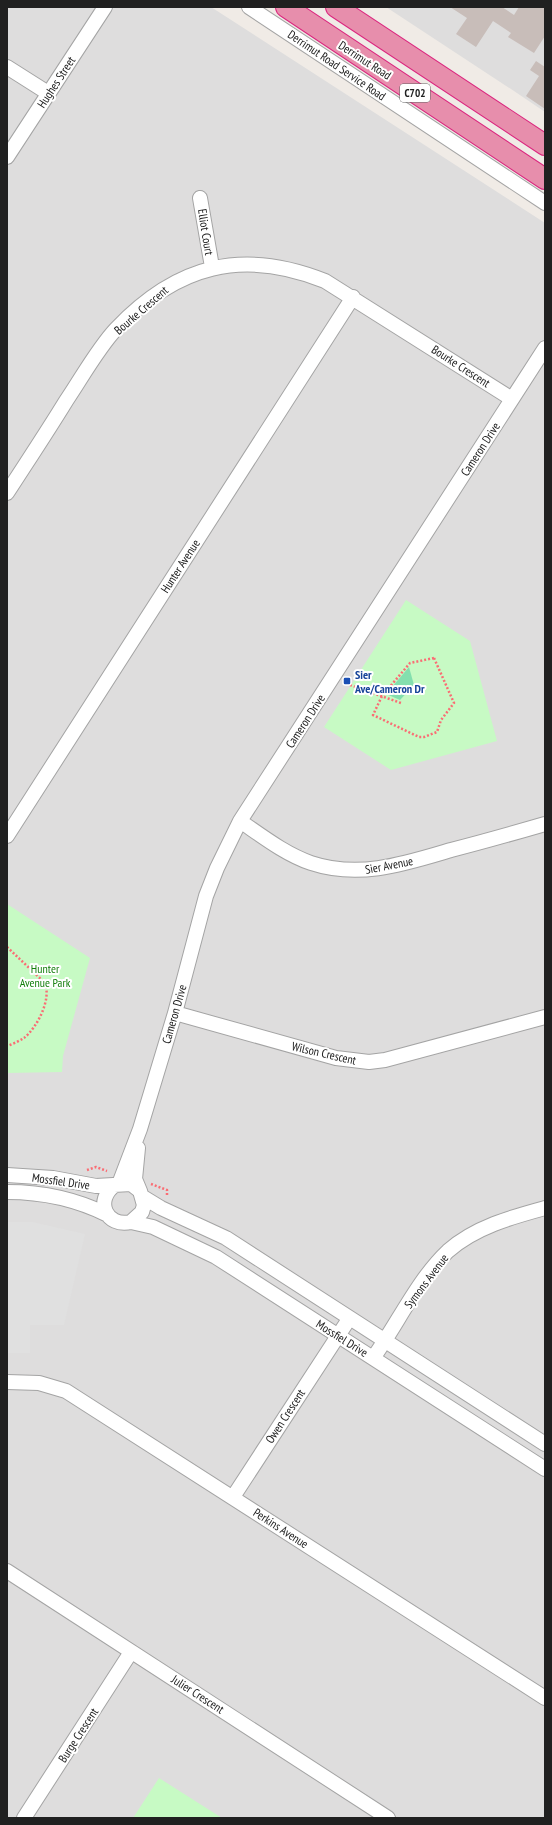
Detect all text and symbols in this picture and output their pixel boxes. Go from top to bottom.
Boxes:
street label: Derrimut Road Service Road [285,27,389,103]
street label: Derrimut Road [336,37,394,83]
street label: Hughes Street [34,53,79,111]
road number: C702 [400,84,430,102]
street label: Elliot Court [195,208,217,257]
street label: Bourke Crescent [111,282,172,338]
street label: Bourke Crescent [429,342,494,391]
street label: Cameron Drive [457,419,503,479]
street label: Hunter Avenue [157,536,203,596]
place label: Sier Ave/Cameron Dr [354,667,425,696]
marker: Sier Ave/Cameron Dr [342,676,352,686]
street label: Cameron Drive [282,691,328,751]
street label: Sier Avenue [364,853,414,877]
park label: Hunter Avenue Park [20,961,71,990]
street label: Cameron Drive [158,983,190,1045]
street label: Wilson Crescent [290,1038,358,1068]
street label: Mossfiel Drive [31,1170,91,1192]
street label: Symons Avenue [401,1251,451,1311]
street label: Mossfiel Drive [313,1316,371,1360]
street label: Owen Crescent [262,1386,308,1446]
street label: Perkins Avenue [251,1505,311,1551]
street label: Julier Crescent [168,1671,228,1717]
street label: Burge Crescent [55,1704,102,1765]

